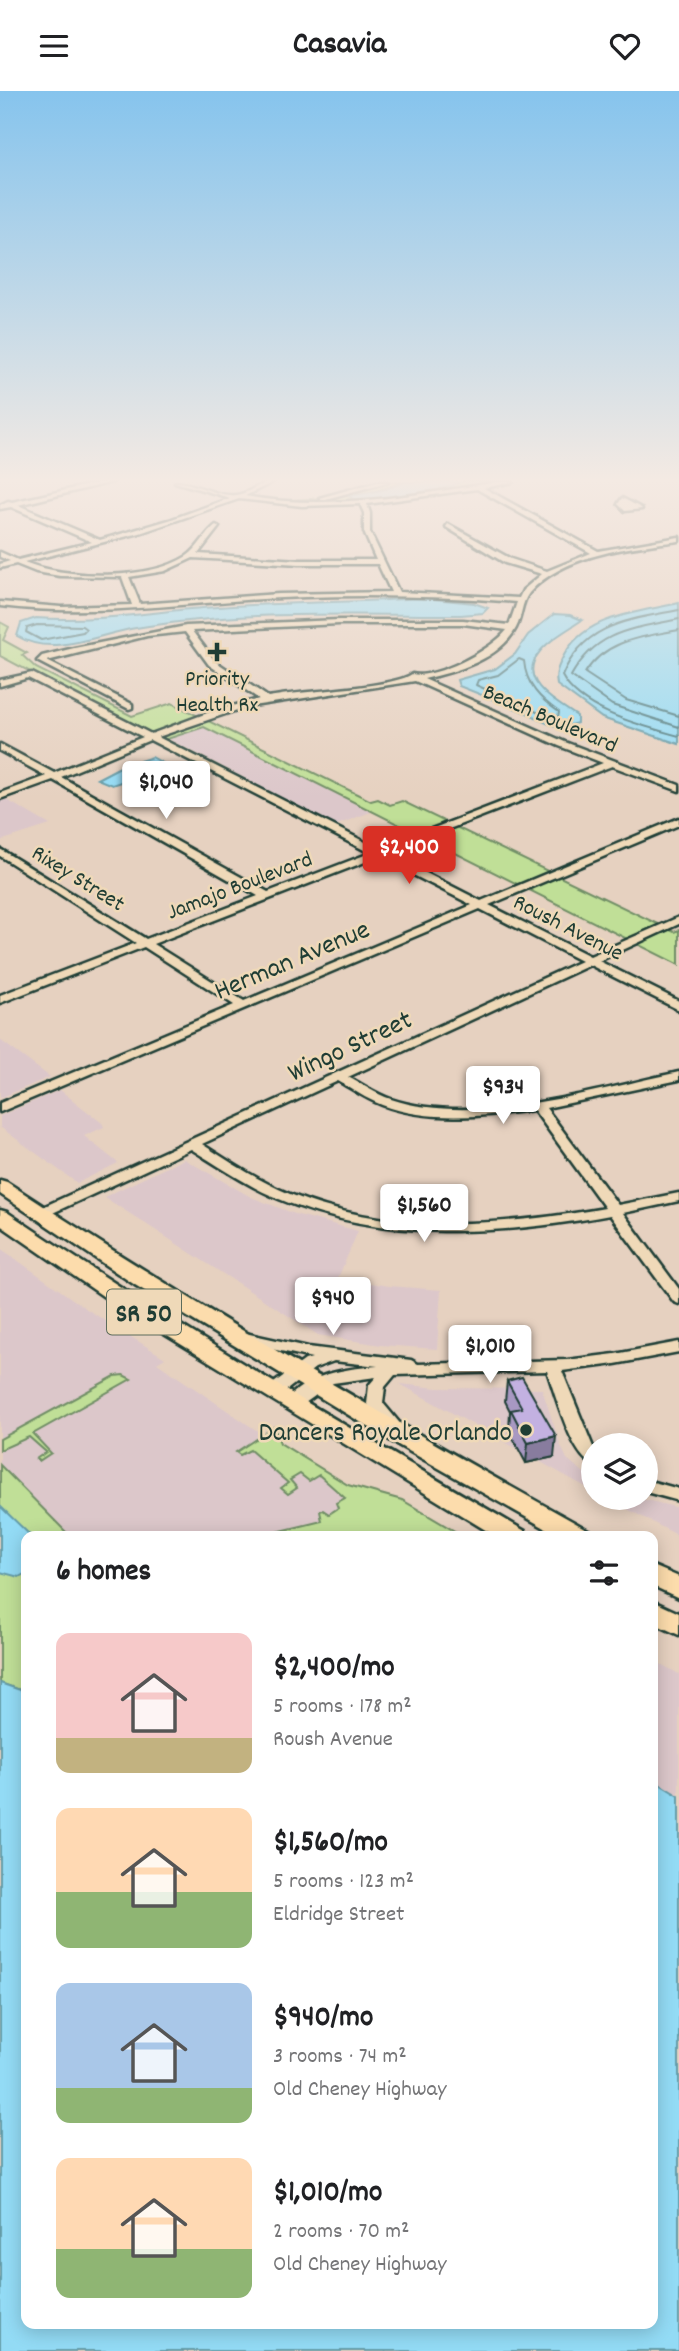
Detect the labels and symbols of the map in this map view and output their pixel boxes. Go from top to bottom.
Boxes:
marker: Priority Health Rx [209,644,225,660]
place label: Priority Health Rx [176,664,259,723]
street label: Beach Boulevard [477,677,622,763]
pin: $1,040 [109,761,223,821]
pin: $2,400 [352,827,466,886]
street label: Rixey Street [24,838,130,922]
street label: Jamajo Boulevard [163,844,318,930]
street label: Roush Avenue [507,887,628,971]
street label: Herman Avenue [209,912,377,1013]
street label: Wingo Street [282,1002,420,1095]
pin: $934 [462,1067,544,1126]
pin: $1,560 [367,1185,481,1244]
pin: $940 [292,1277,374,1337]
road number: SR 50 [107,1289,181,1335]
pin: $1,010 [433,1325,547,1385]
place label: Dancers Royale Orlando [259,1415,512,1455]
marker: Dancers Royale Orlando [518,1422,534,1438]

